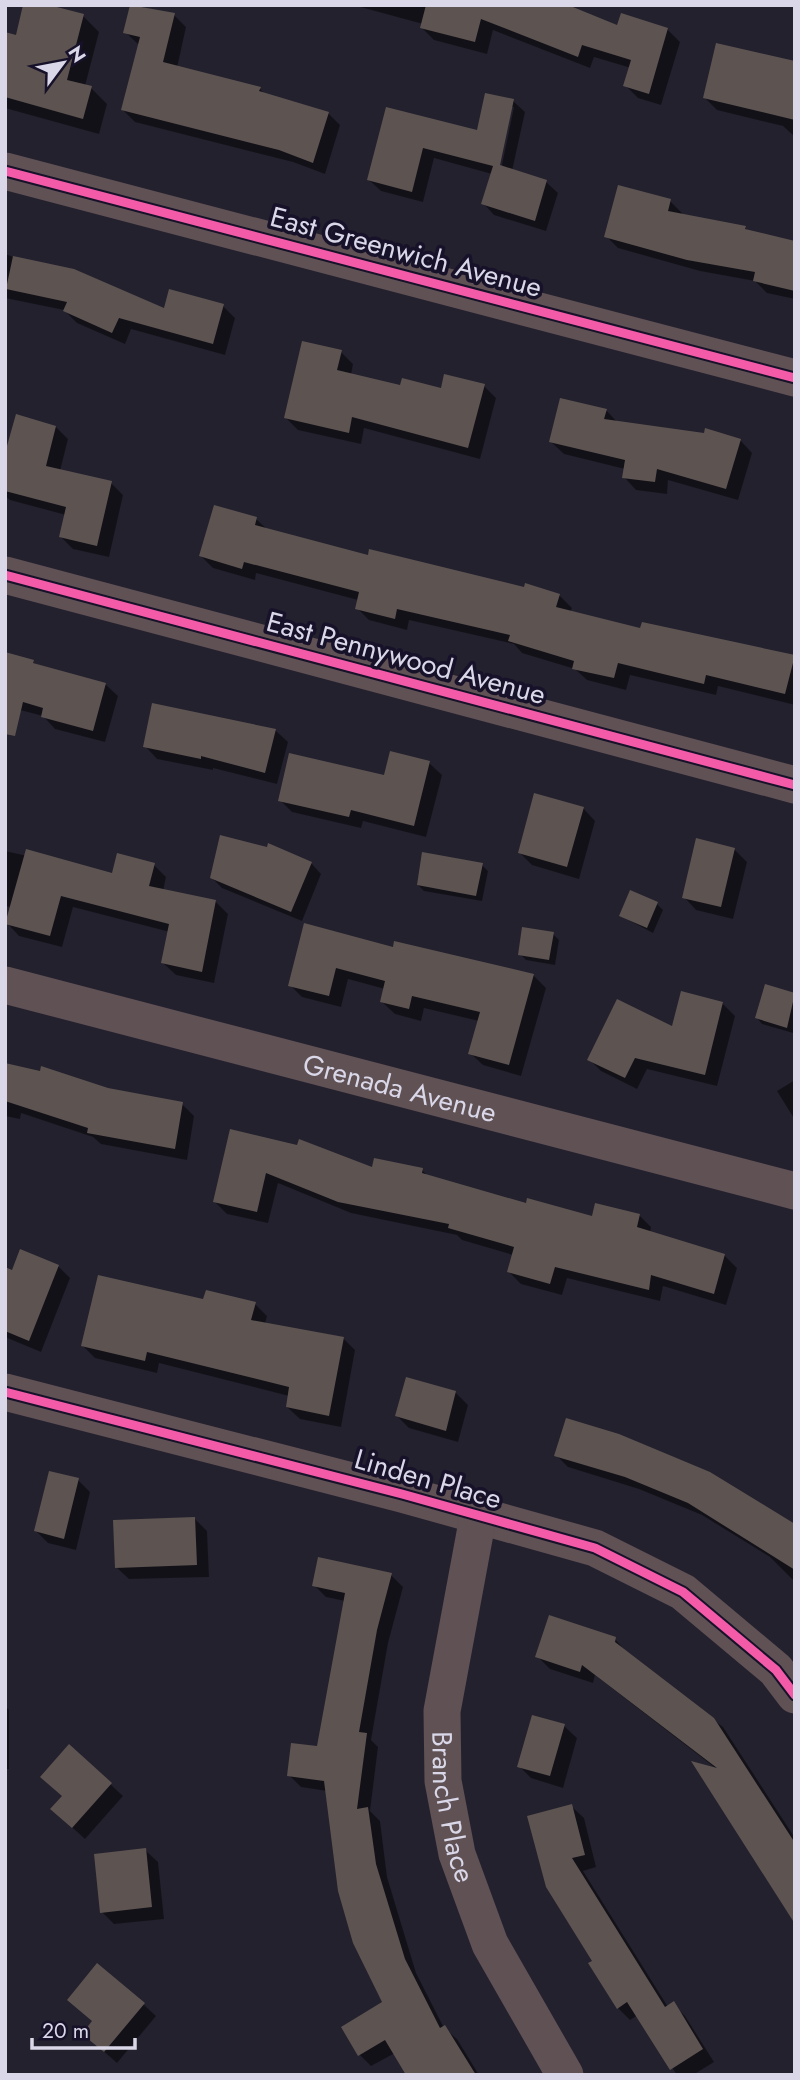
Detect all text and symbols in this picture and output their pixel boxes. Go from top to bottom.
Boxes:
north arrow [28,28,98,98]
text: N [62,41,92,68]
street label: East Greenwich Avenue [266,196,546,308]
street label: East Pennywood Avenue [262,601,550,715]
street label: Grenada Avenue [299,1043,501,1133]
street label: Linden Place [350,1438,506,1520]
street label: Branch Place [422,1731,486,1888]
scale bar [32,2007,135,2050]
text: 20 m [42,2016,89,2046]

